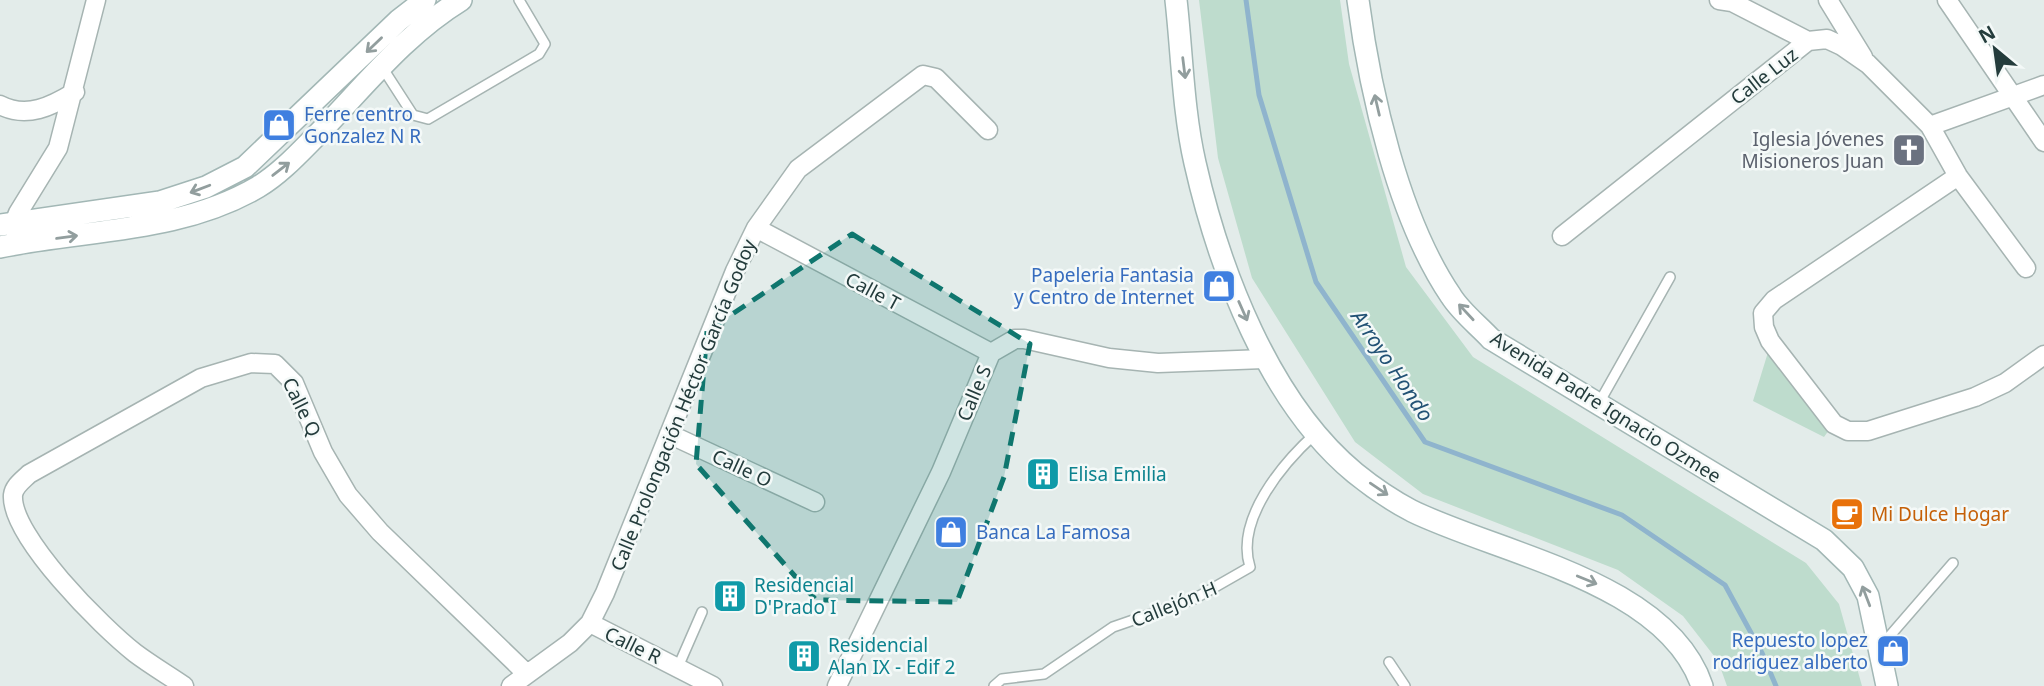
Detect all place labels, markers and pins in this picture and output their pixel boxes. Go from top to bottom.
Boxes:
place label: Ferre centro Gonzalez N R [304,101,421,149]
shop icon: Ferre centro Gonzalez N R [260,106,298,144]
place label: Iglesia Jóvenes Misioneros Juan [1742,126,1884,174]
church icon: Iglesia Jóvenes Misioneros Juan [1890,131,1928,169]
place label: Papeleria Fantasia y Centro de Internet [1014,262,1194,310]
shop icon: Papeleria Fantasia y Centro de Internet [1200,267,1238,305]
building icon: Elisa Emilia [1024,455,1062,493]
place label: Elisa Emilia [1068,461,1167,487]
cafe icon: Mi Dulce Hogar [1828,495,1866,533]
place label: Mi Dulce Hogar [1871,501,2009,527]
shop icon: Banca La Famosa [932,513,970,551]
place label: Banca La Famosa [976,519,1131,545]
place label: Residencial D'Prado I [754,572,854,620]
building icon: Residencial D'Prado I [711,577,749,615]
place label: Repuesto lopez rodriguez alberto [1713,627,1868,675]
place label: Residencial Alan IX - Edif 2 [828,632,955,680]
shop icon: Repuesto lopez rodriguez alberto [1874,632,1912,670]
building icon: Residencial Alan IX - Edif 2 [785,637,823,675]

